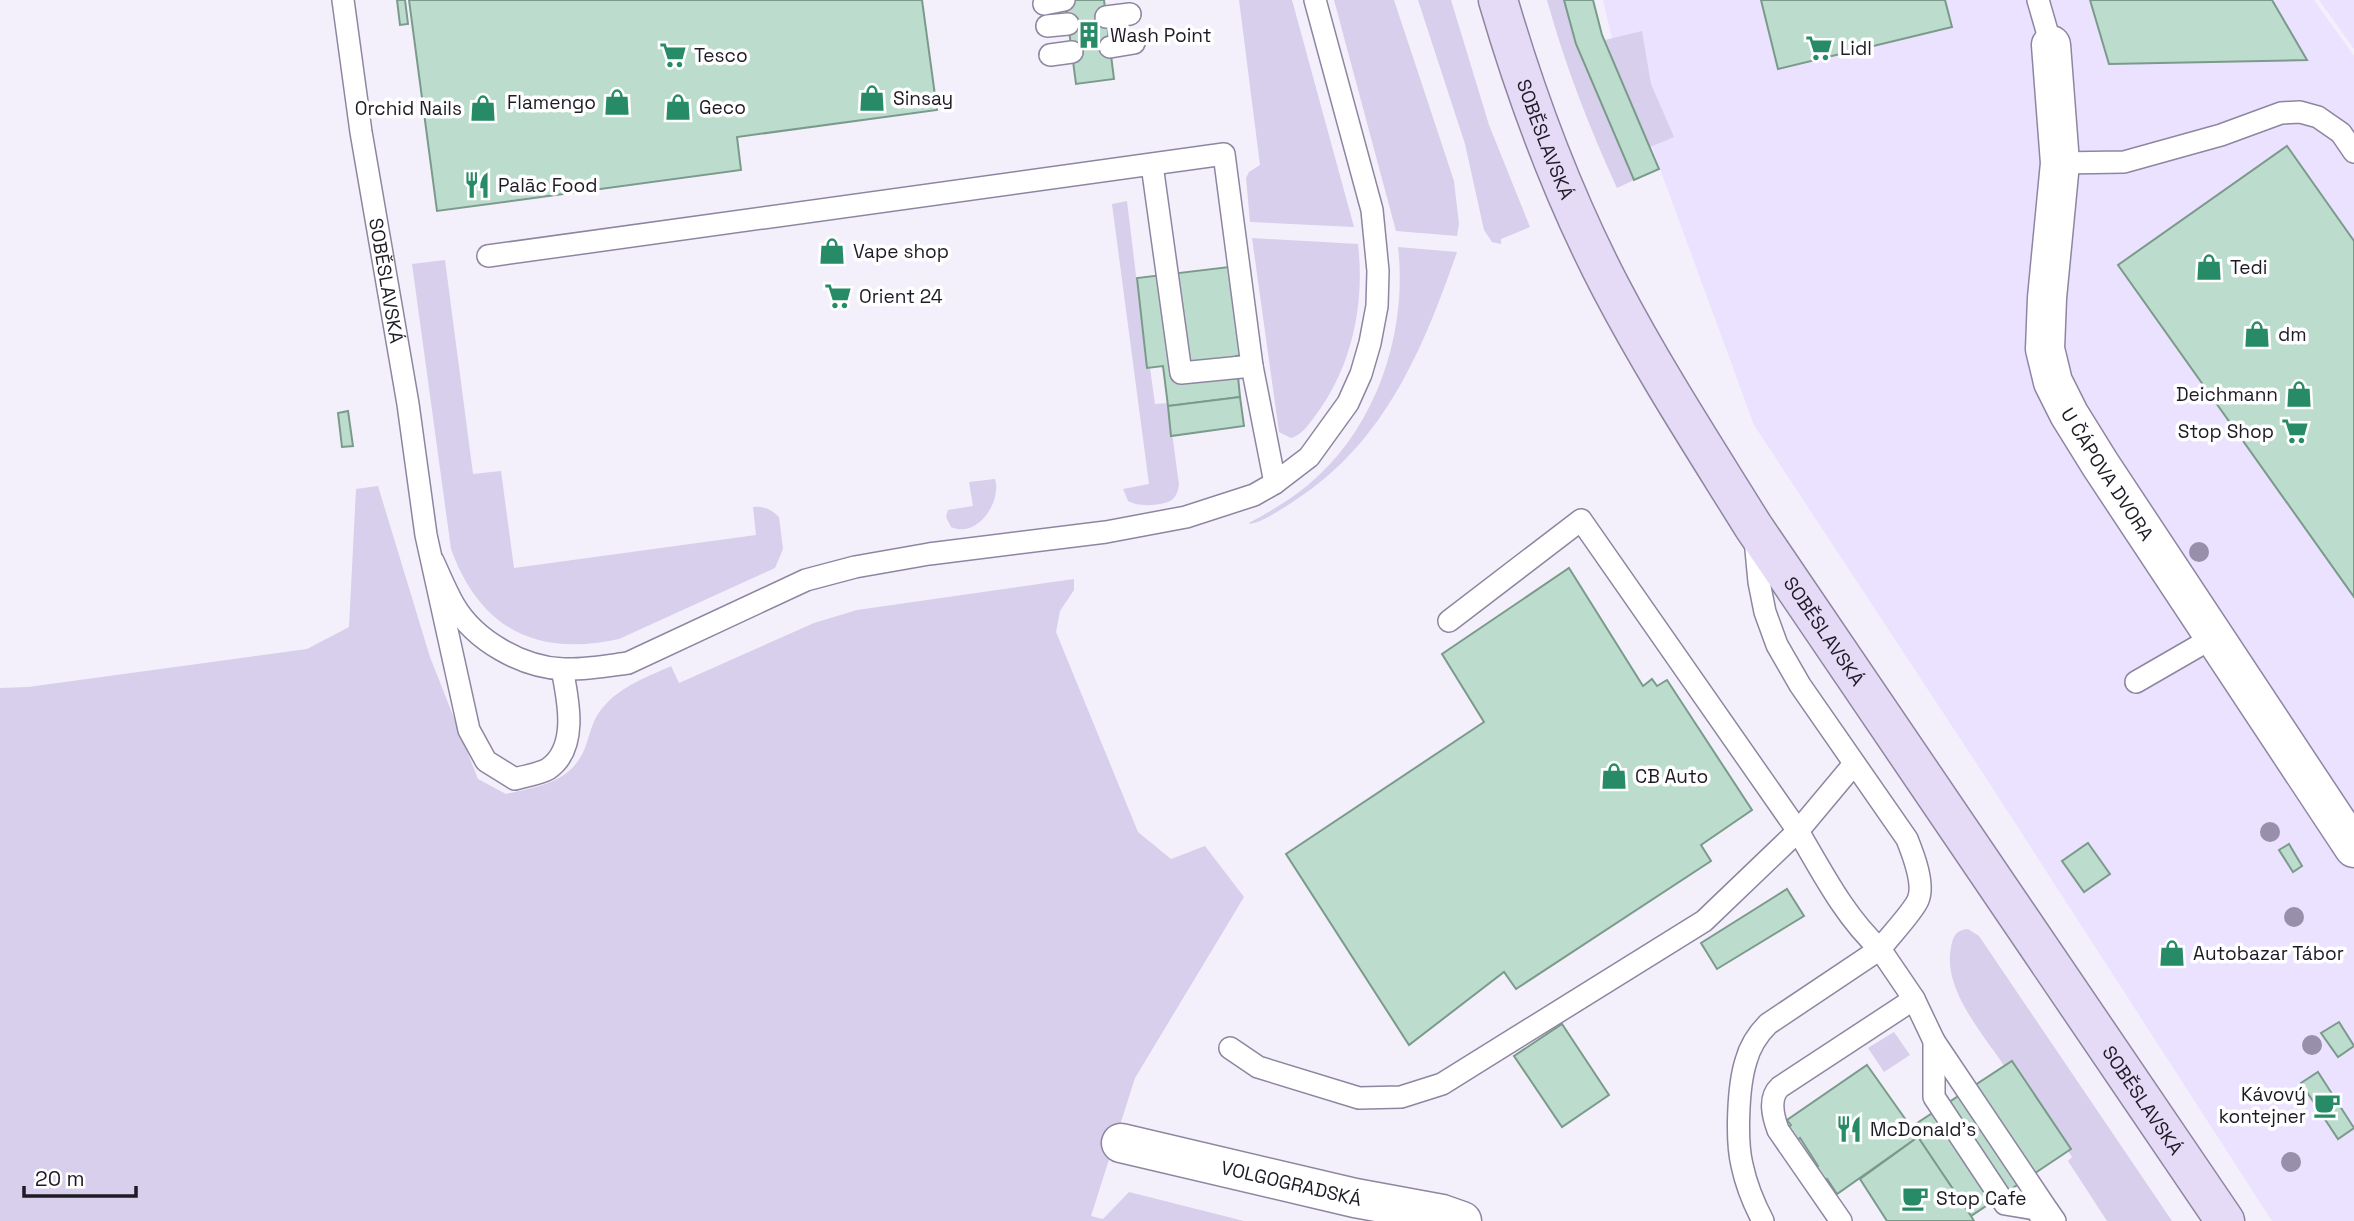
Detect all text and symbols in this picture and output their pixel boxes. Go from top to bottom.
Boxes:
building icon: Wash Point [1074,20,1104,50]
place label: Wash Point [1110,23,1211,48]
supermarket icon: Lidl [1804,33,1834,63]
place label: Lidl [1840,36,1872,61]
supermarket icon: Tesco [658,40,688,70]
place label: Tesco [694,43,748,68]
street label: SOBĚSLAVSKÁ [1511,76,1579,203]
shop icon: Sinsay [857,83,887,113]
place label: Sinsay [893,86,953,111]
shop icon: Flamengo [602,87,632,117]
place label: Flamengo [507,90,596,115]
shop icon: Geco [663,92,693,122]
shop icon: Orchid Nails [468,93,498,123]
place label: Geco [699,95,746,120]
place label: Orchid Nails [355,96,462,121]
restaurant icon: Palāc Food [462,170,492,200]
place label: Palāc Food [498,173,598,198]
street label: SOBĚSLAVSKÁ [363,216,409,345]
shop icon: Vape shop [817,236,847,266]
place label: Vape shop [853,239,949,264]
shop icon: Tedi [2194,252,2224,282]
place label: Tedi [2230,255,2267,280]
supermarket icon: Orient 24 [823,281,853,311]
place label: Orient 24 [859,284,943,309]
shop icon: dm [2242,319,2272,349]
place label: dm [2278,322,2307,347]
shop icon: Deichmann [2284,379,2314,409]
place label: Deichmann [2176,382,2278,407]
street label: U ČÁPOVA DVORA [2055,403,2159,545]
supermarket icon: Stop Shop [2280,416,2310,446]
place label: Stop Shop [2178,419,2274,444]
street label: SOBĚSLAVSKÁ [1778,572,1870,691]
shop icon: CB Auto [1599,761,1629,791]
place label: CB Auto [1635,764,1708,789]
shop icon: Autobazar Tábor [2157,938,2187,968]
place label: Autobazar Tábor [2193,941,2344,966]
street label: SOBĚSLAVSKÁ [2096,1041,2188,1160]
place label: Kávový kontejner [2219,1082,2306,1129]
cafe icon: Kávový kontejner [2312,1090,2342,1120]
restaurant icon: McDonald's [1834,1114,1864,1144]
place label: McDonald's [1870,1117,1976,1142]
scale bar [24,1154,136,1198]
street label: VOLGOGRADSKÁ [1218,1155,1364,1212]
text: 20 m [35,1165,85,1192]
cafe icon: Stop Cafe [1900,1183,1930,1213]
place label: Stop Cafe [1936,1186,2027,1211]

